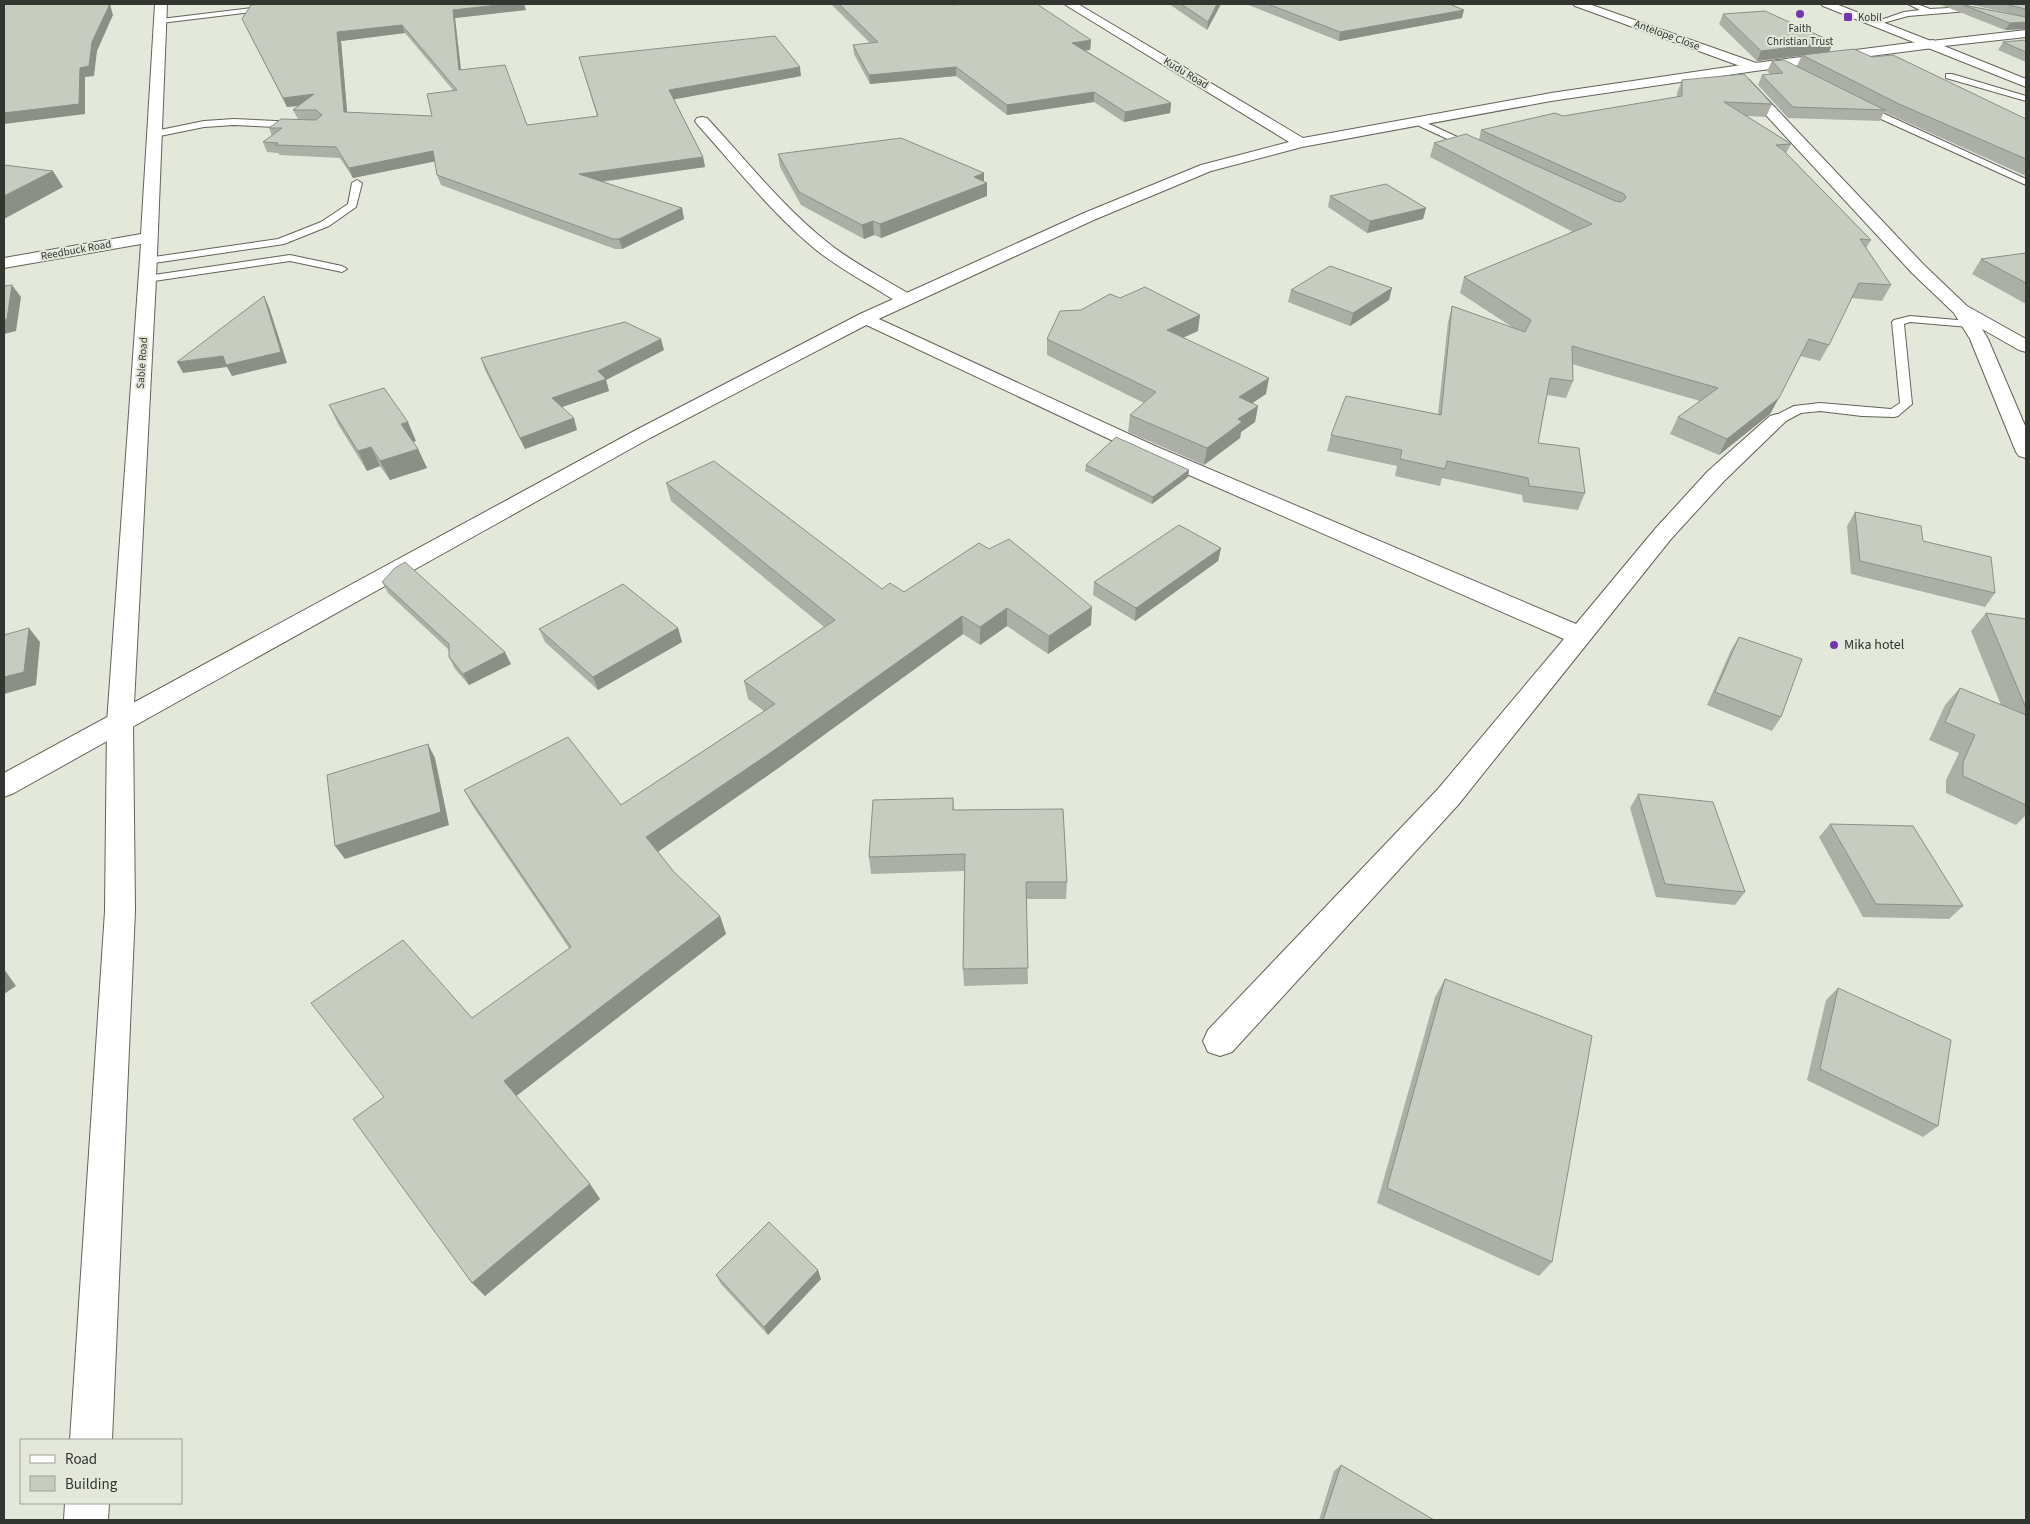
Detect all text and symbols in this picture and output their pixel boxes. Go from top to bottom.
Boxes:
marker: Faith Christian Trust [1794,8,1806,20]
place label: Kobil [1858,10,1882,25]
marker: Kobil [1842,11,1854,23]
street label: Antelope Close [1632,16,1702,54]
place label: Faith Christian Trust [1767,21,1834,49]
street label: Kudu Road [1161,54,1211,92]
street label: Reedbuck Road [39,236,113,264]
street label: Sable Road [133,337,151,389]
place label: Mika hotel [1844,635,1905,655]
marker: Mika hotel [1828,639,1840,651]
legend [20,1439,182,1504]
text: Road [65,1449,97,1470]
text: Building [65,1474,118,1495]

